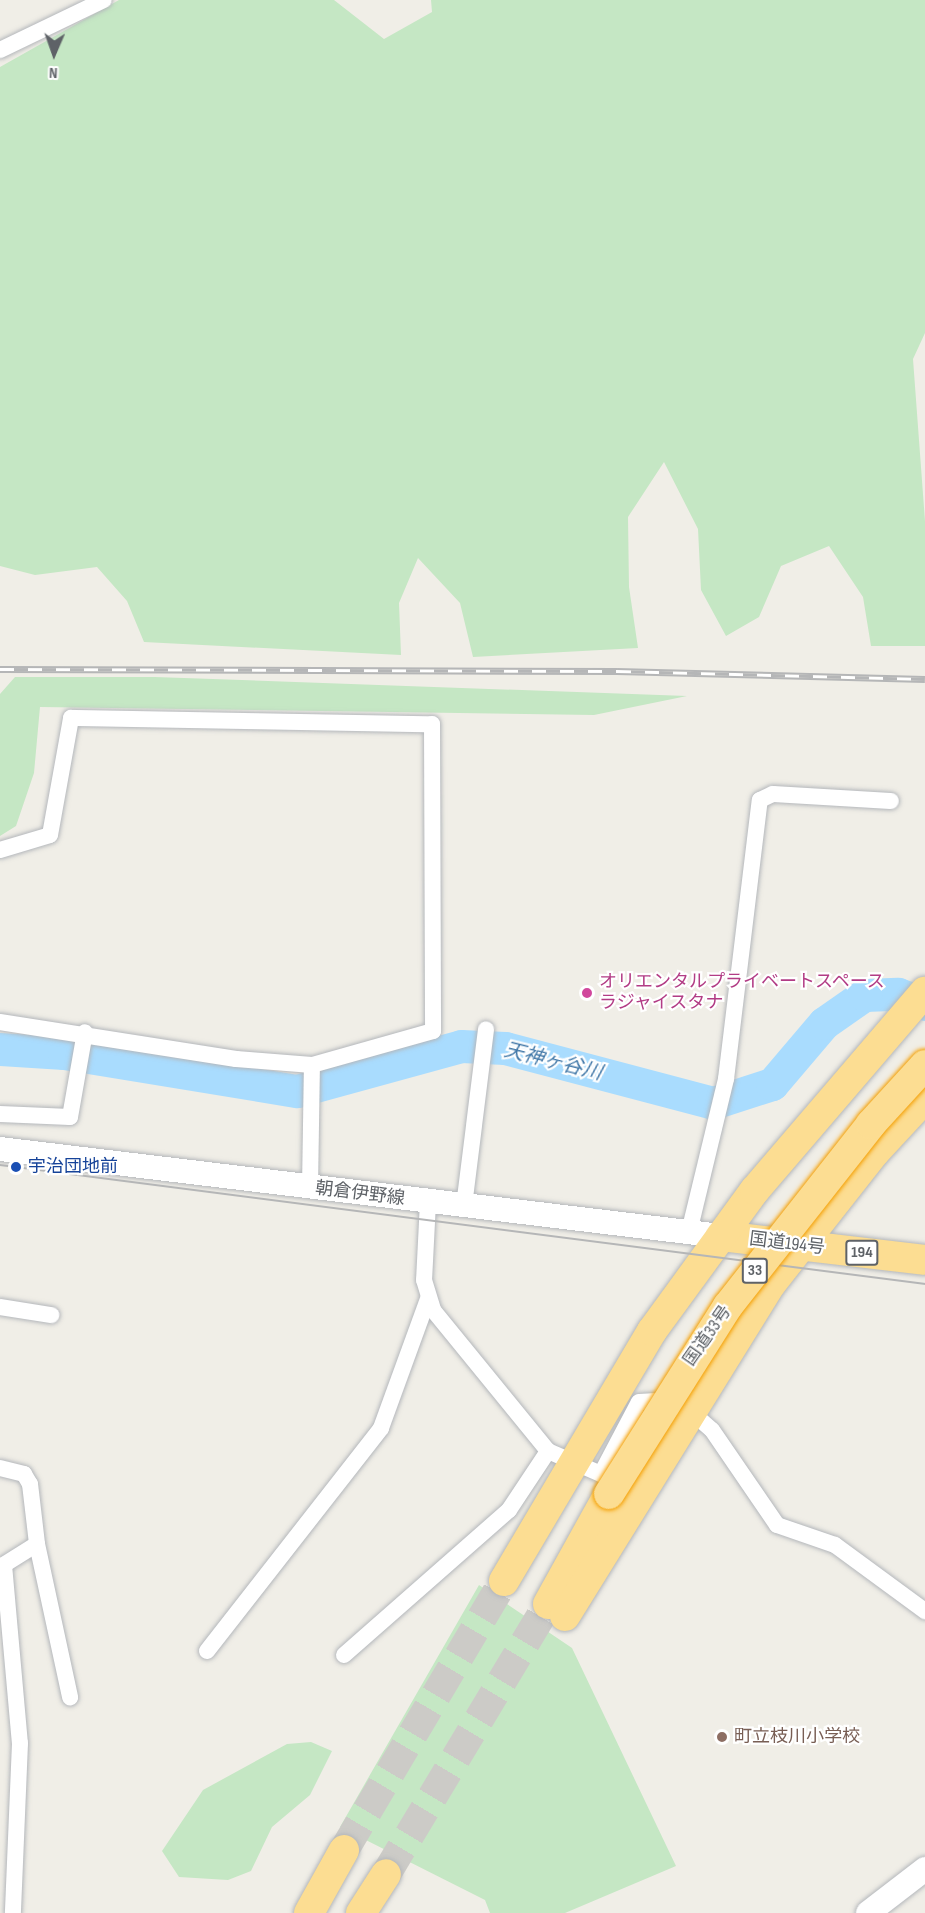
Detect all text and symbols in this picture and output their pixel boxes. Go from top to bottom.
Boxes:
north arrow [24,24,84,84]
text: N [49,63,58,82]
place label: オリエンタルプライベートスペース ラジャイスタナ [599,972,887,1014]
marker: オリエンタルプライベートスペース ラジャイスタナ [580,986,594,1000]
water label: 天神ヶ谷川 [502,1038,604,1086]
place label: 宇治団地前 [28,1156,118,1178]
marker: 宇治団地前 [9,1160,23,1174]
street label: 朝倉伊野線 [314,1178,406,1210]
street label: 国道194号 [748,1229,826,1259]
road number: 194 [844,1240,880,1266]
road number: 33 [742,1258,768,1284]
street label: 国道33号 [679,1302,737,1370]
place label: 町立枝川小学校 [734,1726,860,1748]
marker: 町立枝川小学校 [715,1730,729,1744]

